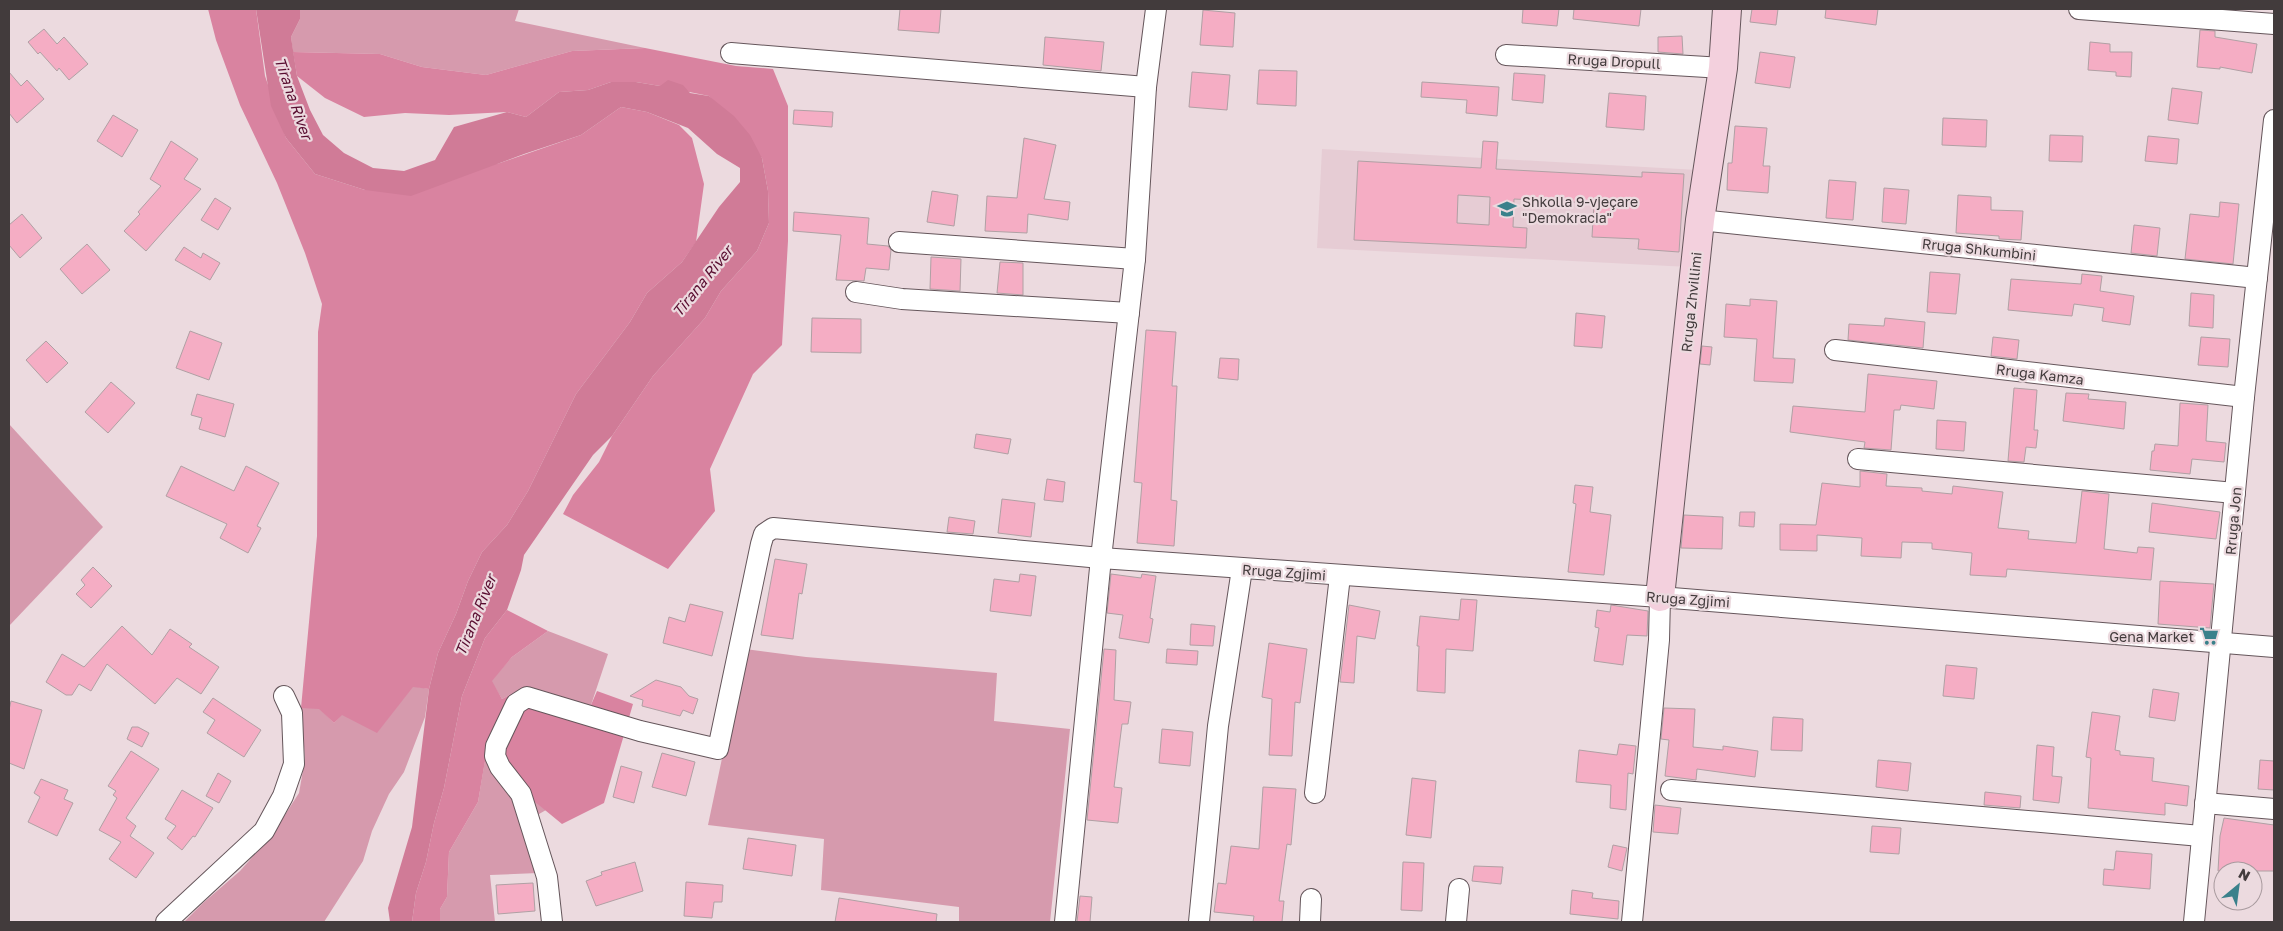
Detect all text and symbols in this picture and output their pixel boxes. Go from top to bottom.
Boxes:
street label: Rruga Dropull [1567,50,1661,72]
water label: Tirana River [272,54,317,144]
place label: Shkolla 9-vjeçare "Demokracia" [1522,193,1638,226]
school or university icon: Shkolla 9-vjeçare "Demokracia" [1496,198,1518,220]
street label: Rruga Shkumbini [1921,235,2037,263]
water label: Tirana River [668,240,737,320]
street label: Rruga Zhvillimi [1677,251,1705,353]
street label: Rruga Kamza [1995,360,2085,388]
street label: Rruga Jon [2222,486,2244,556]
street label: Rruga Zgjimi [1242,561,1326,583]
water label: Tirana River [451,570,500,658]
street label: Rruga Zgjimi [1646,588,1730,610]
supermarket icon: Gena Market [2198,625,2220,647]
place label: Gena Market [2109,628,2194,645]
north arrow [2213,861,2263,911]
text: N [2236,864,2253,884]

